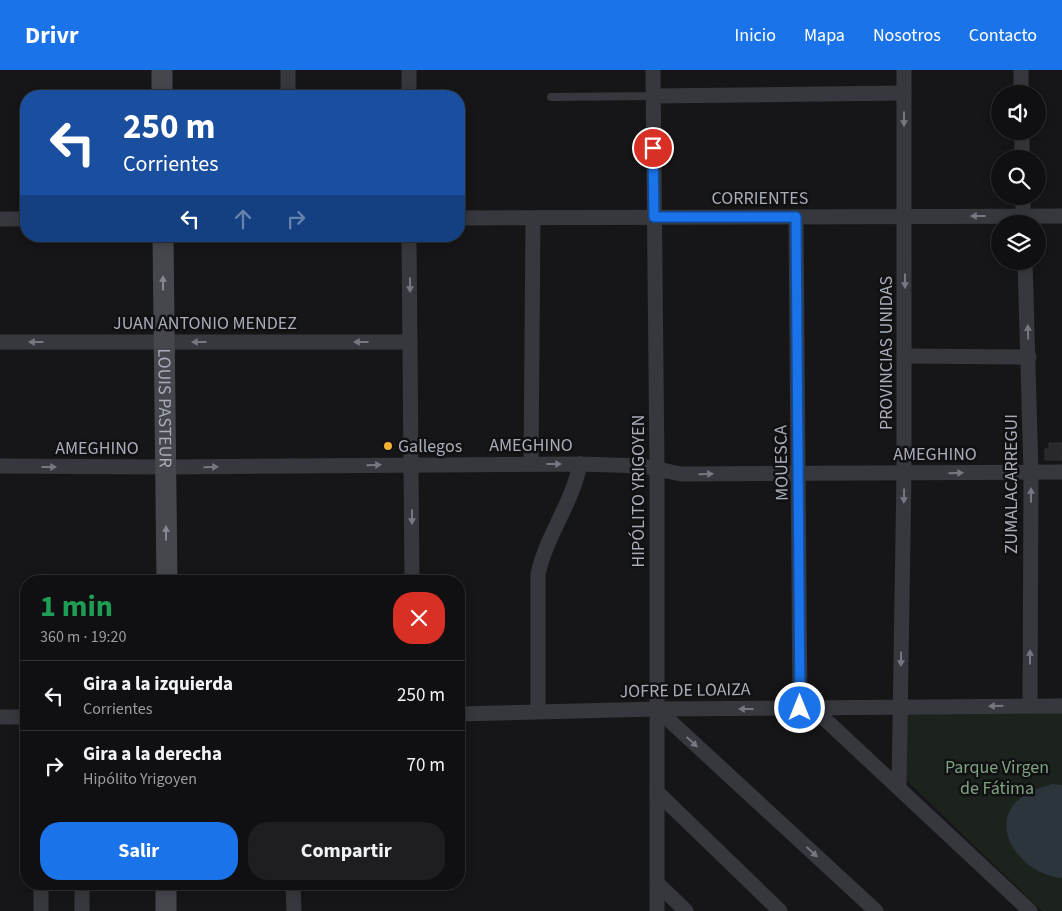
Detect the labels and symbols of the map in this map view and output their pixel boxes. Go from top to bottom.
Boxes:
one-way arrow [900,111,908,127]
pin [632,127,674,169]
street label: CORRIENTES [712,186,808,211]
one-way arrow [970,212,986,220]
one-way arrow [900,273,908,289]
one-way arrow [159,274,167,290]
street label: PROVINCIAS UNIDAS [874,276,899,430]
one-way arrow [406,277,414,293]
street label: JUAN ANTONIO MENDEZ [113,311,297,336]
one-way arrow [1023,324,1031,340]
one-way arrow [28,338,44,346]
one-way arrow [191,338,207,346]
one-way arrow [353,338,369,346]
street label: LOUIS PASTEUR [151,348,178,468]
street label: ZUMALACARREGUI [999,414,1024,554]
street label: HIPÓLITO YRIGOYEN [626,415,651,567]
street label: MOUESCA [768,425,795,501]
street label: AMEGHINO [489,433,573,458]
place label: Gallegos [398,434,462,459]
street label: AMEGHINO [55,436,139,461]
marker: Gallegos [382,440,394,452]
street label: AMEGHINO [893,442,977,467]
one-way arrow [546,460,562,468]
one-way arrow [366,461,382,469]
one-way arrow [41,463,57,471]
one-way arrow [203,463,219,471]
one-way arrow [948,469,964,477]
one-way arrow [698,470,714,478]
one-way arrow [1027,486,1035,502]
one-way arrow [900,488,908,504]
one-way arrow [408,510,416,526]
one-way arrow [162,524,170,540]
one-way arrow [1026,649,1034,665]
one-way arrow [897,651,905,667]
street label: JOFRE DE LOAIZA [619,677,751,704]
position arrow [773,681,825,733]
one-way arrow [988,702,1004,710]
one-way arrow [738,705,754,713]
one-way arrow [686,736,698,748]
park label: Parque Virgen de Fátima [945,755,1049,801]
one-way arrow [806,846,818,858]

